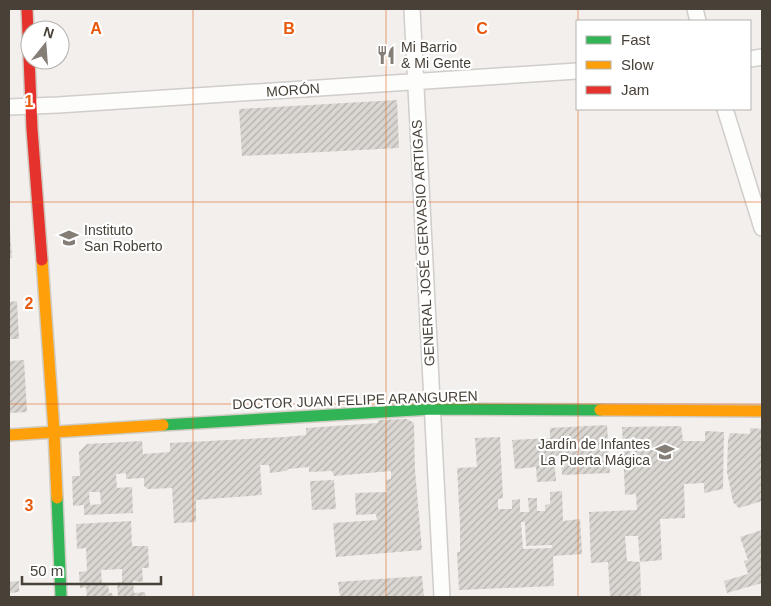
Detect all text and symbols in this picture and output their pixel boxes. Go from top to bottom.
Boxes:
north arrow [20,20,70,70]
text: A [90,20,102,37]
text: B [283,20,295,37]
text: C [476,20,488,37]
legend [576,20,751,110]
text: N [42,23,56,42]
text: Fast [621,31,651,48]
place label: Mi Barrio & Mi Gente [401,39,471,71]
restaurant icon: Mi Barrio & Mi Gente [375,44,397,66]
text: Slow [621,56,654,73]
street label: MORÓN [266,80,320,100]
text: Jam [621,81,649,98]
text: 1 [25,93,34,110]
street label: GENERAL JOSÉ GERVASIO ARTIGAS [409,119,437,367]
place label: Instituto San Roberto [84,222,163,254]
school or university icon: Instituto San Roberto [58,227,80,249]
text: 2 [25,295,34,312]
street label: DOCTOR JUAN FELIPE ARANGUREN [232,388,478,412]
place label: Jardín de Infantes La Puerta Mágica [538,436,650,468]
school or university icon: Jardín de Infantes La Puerta Mágica [654,441,676,463]
text: 3 [25,497,34,514]
scale bar [22,554,161,586]
text: 50 m [30,562,63,579]

